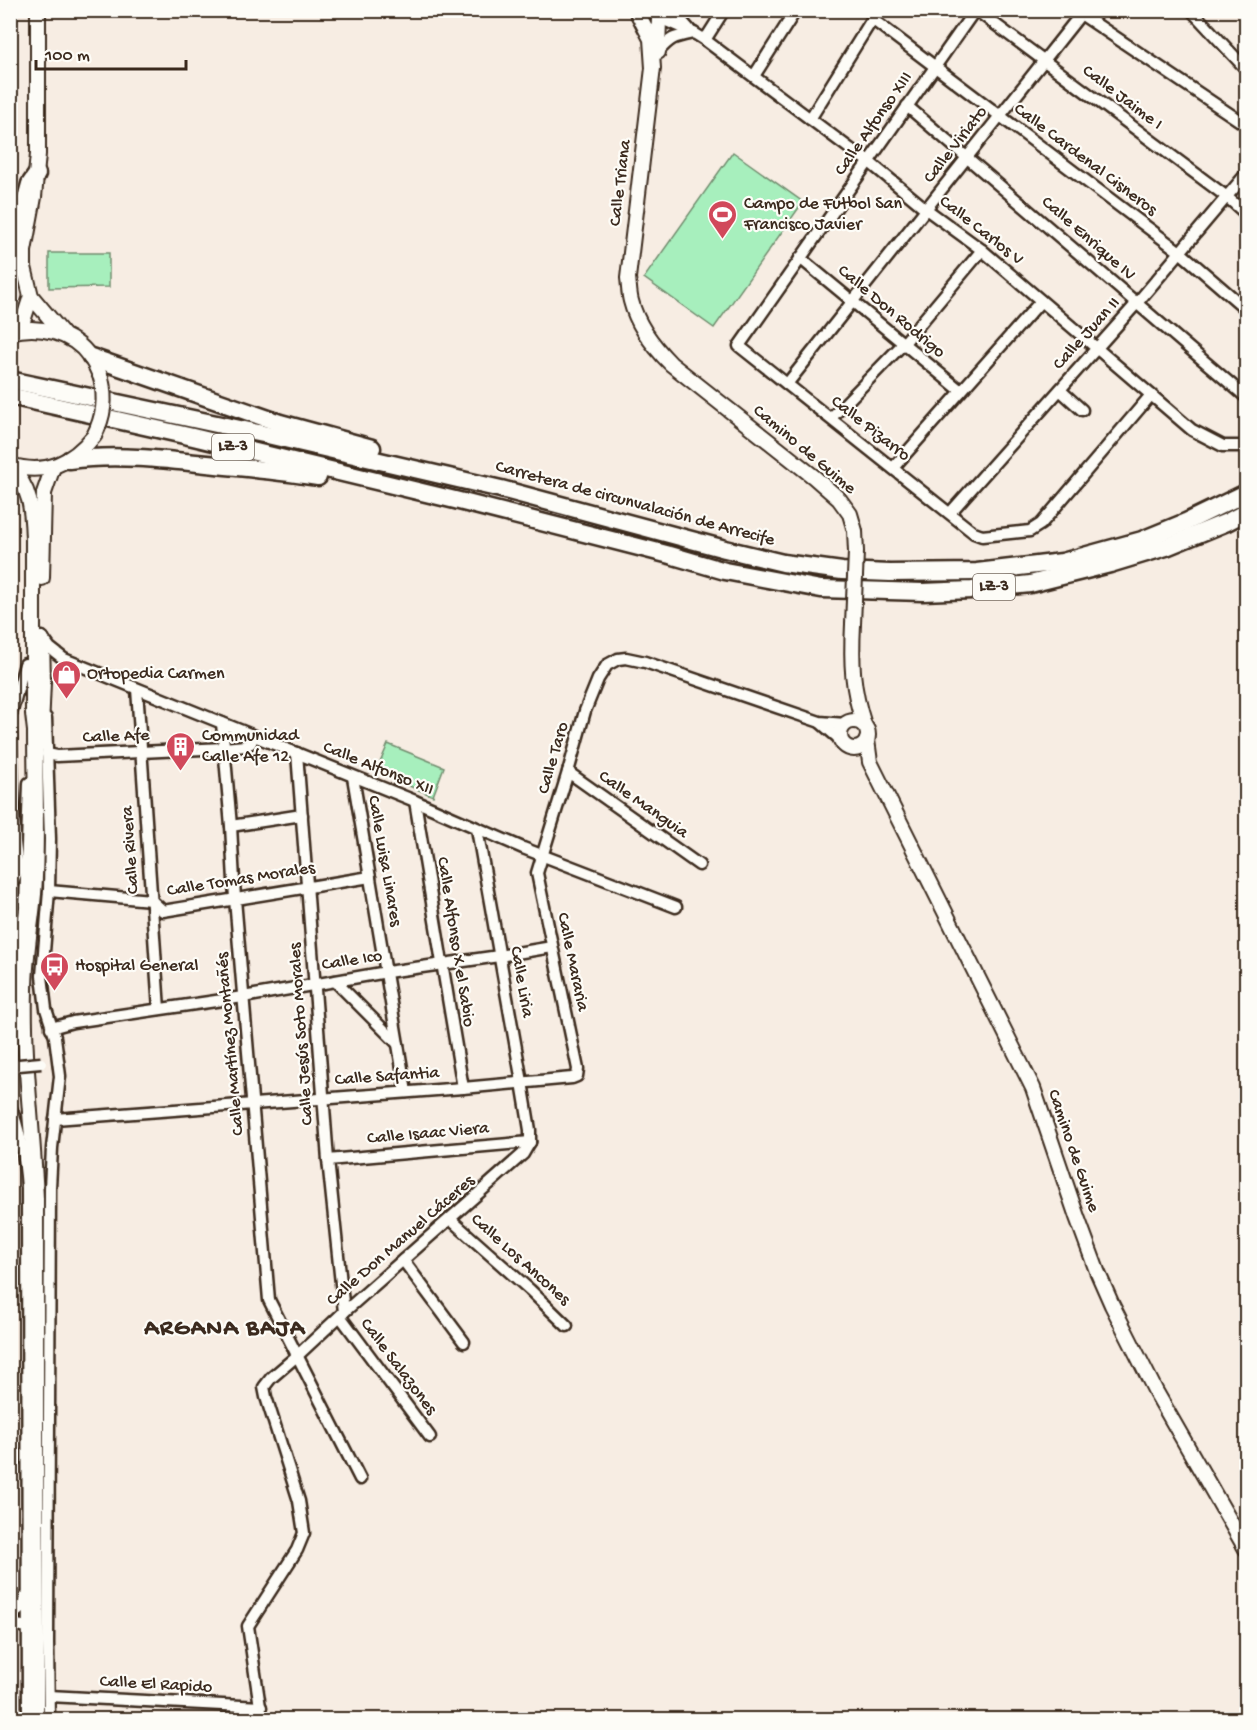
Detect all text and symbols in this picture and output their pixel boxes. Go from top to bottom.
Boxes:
scale bar [36,33,186,71]
text: 100 m [44,46,90,67]
street label: Calle Jaime I [1078,61,1166,135]
street label: Calle Alfonso XIII [830,68,918,180]
street label: Calle Cardenal Cisneros [1009,99,1162,222]
street label: Calle Viriato [919,102,993,188]
street label: Calle Triana [605,138,637,227]
street label: Calle Carlos V [935,191,1027,271]
street label: Calle Enrique IV [1036,192,1140,286]
place label: Campo de Futbol San Francisco Javier [743,194,903,236]
sports icon: Campo de Futbol San Francisco Javier [707,198,739,240]
street label: Calle Don Rodrigo [833,261,949,363]
street label: Calle Juan II [1049,293,1125,375]
street label: Calle Pizarro [826,391,914,467]
street label: Camino de Guime [748,401,860,500]
road number: LZ-3 [212,434,254,460]
street label: Carretera de circunvalación de Arrecife [493,457,778,552]
road number: LZ-3 [973,574,1015,600]
shop icon: Ortopedia Carmen [50,658,82,700]
place label: Ortopedia Carmen [87,664,225,685]
street label: Calle Taro [534,720,574,796]
street label: Calle Afe [82,725,150,749]
place label: Communidad Calle Afe 12 [202,726,300,768]
building icon: Communidad Calle Afe 12 [165,730,197,772]
street label: Calle Alfonso XII [320,737,436,801]
street label: Calle Manguia [594,766,693,844]
street label: Calle Luisa Linares [362,794,406,929]
street label: Calle Rivera [117,804,145,895]
street label: Calle Alfonso X el Sabio [431,855,479,1029]
street label: Calle Tomas Morales [166,858,318,902]
street label: Calle Mararia [551,911,593,1014]
street label: Calle Jesús Soto Morales [285,941,319,1126]
street label: Calle Liria [504,945,538,1020]
street label: Calle Ico [320,946,384,976]
bus stop icon: Hospital General [38,950,70,992]
street label: Calle Martínez Montañés [212,950,249,1136]
place label: Hospital General [75,956,198,977]
street label: Calle Safantia [334,1063,441,1091]
street label: Camino de Guime [1042,1087,1104,1216]
street label: Calle Isaac Viera [366,1118,491,1150]
street label: Calle Don Manuel Cáceres [323,1170,480,1311]
street label: Calle Los Ancones [466,1210,575,1311]
district label: ARGANA BAJA [143,1315,306,1344]
street label: Calle Salazones [355,1315,442,1420]
street label: Calle El Rapido [99,1672,213,1698]

